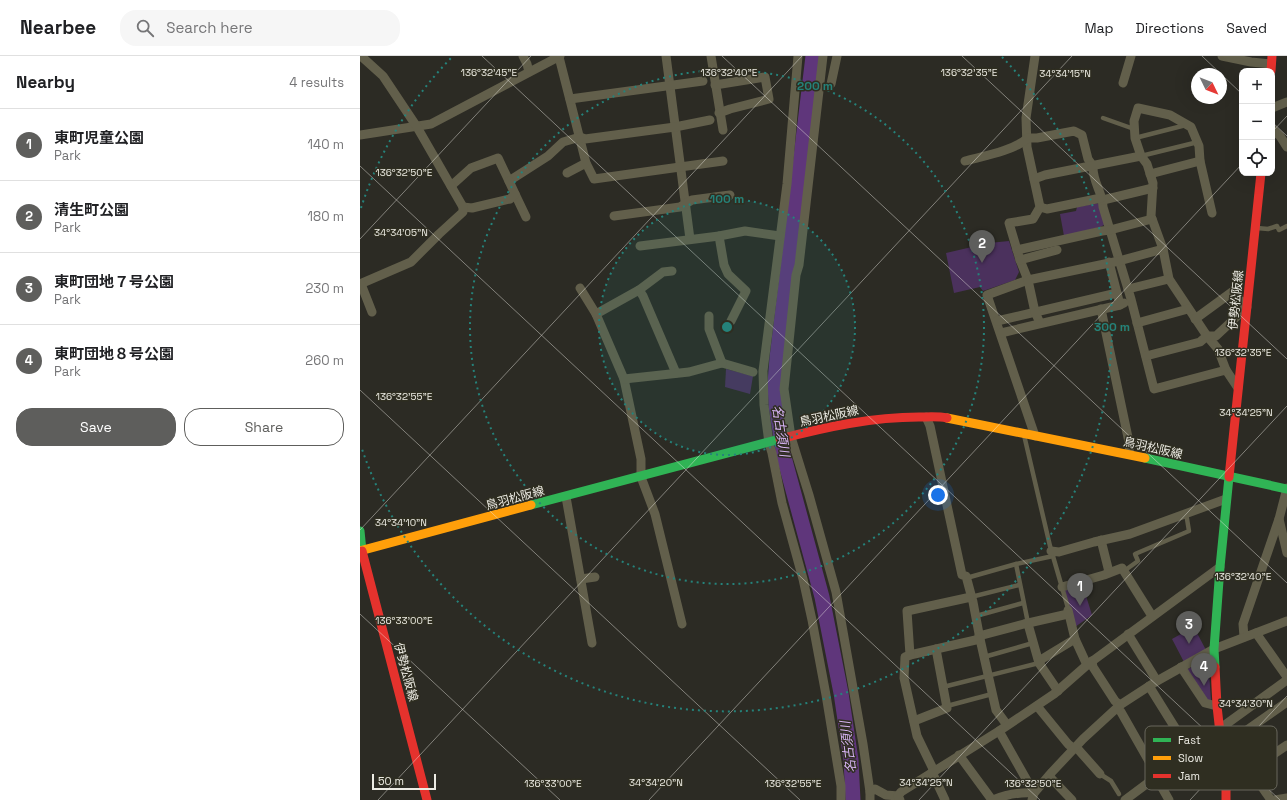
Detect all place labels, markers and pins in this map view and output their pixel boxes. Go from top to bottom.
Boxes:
pin: 2 [969,230,995,263]
centre of rings [720,320,734,334]
pin: 1 [1067,573,1093,606]
pin: 3 [1176,611,1202,644]
pin: 4 [1191,653,1217,686]

